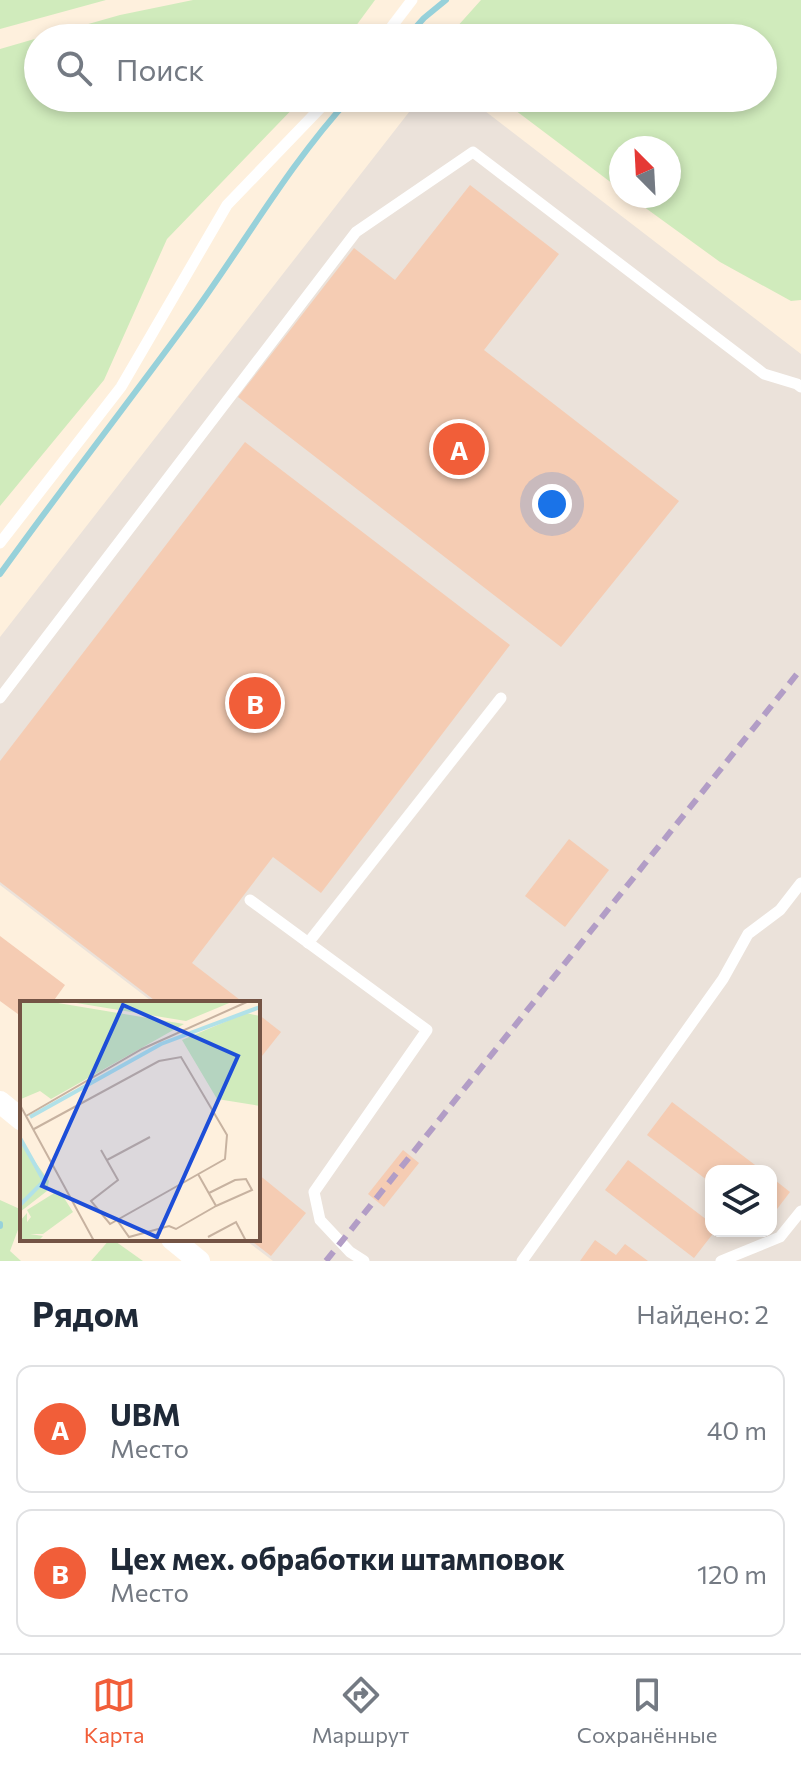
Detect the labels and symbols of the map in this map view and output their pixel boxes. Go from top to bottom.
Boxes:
north arrow [609,136,681,208]
pin: A [433,419,485,479]
your location [532,484,572,524]
pin: B [229,673,281,733]
inset map [20,1001,260,1241]

